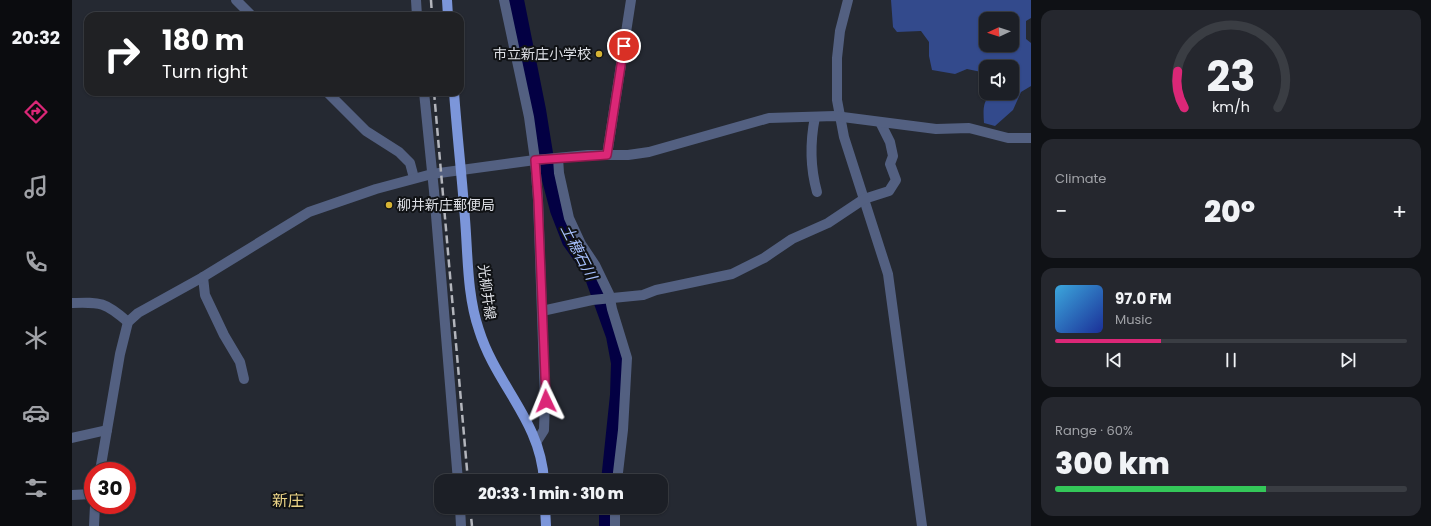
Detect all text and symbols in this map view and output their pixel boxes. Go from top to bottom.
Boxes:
north arrow [979,12,1019,52]
map controls [979,12,1019,100]
text: 180 m [162,21,245,60]
text: 20:32 [12,25,60,50]
icon: right [96,28,148,80]
pin [607,29,641,63]
icon: arrive [613,35,635,57]
place label: 市立新庄小学校 [493,44,591,64]
text: 23 [1207,46,1255,105]
marker: 市立新庄小学校 [594,49,604,59]
text: Turn right [162,59,248,84]
button: sound [979,60,1019,100]
text: km/h [1212,96,1250,116]
icon: directions [22,98,50,126]
text: Climate [1055,169,1106,188]
icon: music [22,173,50,201]
text: 20° [1204,190,1255,233]
place label: 柳井新庄郵便局 [397,195,495,215]
text: − [1055,196,1067,227]
text: + [1392,196,1407,227]
marker: 柳井新庄郵便局 [384,200,394,210]
water label: 土穂石川 [556,220,603,285]
icon: phone [22,248,50,276]
street label: 光柳井線 [473,263,501,321]
text: 97.0 FM [1115,288,1171,309]
text: Music [1115,310,1152,329]
icon: climate [22,324,50,352]
icon: previous [1103,349,1125,371]
icon: pause [1220,349,1242,371]
icon: next [1337,349,1359,371]
position arrow [525,380,567,422]
icon: car [22,399,50,427]
text: Range · 60% [1055,421,1133,440]
text: 300 km [1055,442,1170,485]
speed limit sign: 30 [84,462,136,514]
icon: filters [22,474,50,502]
text: 20:33 · 1 min · 310 m [478,483,624,504]
district label: 新庄 [272,489,304,512]

